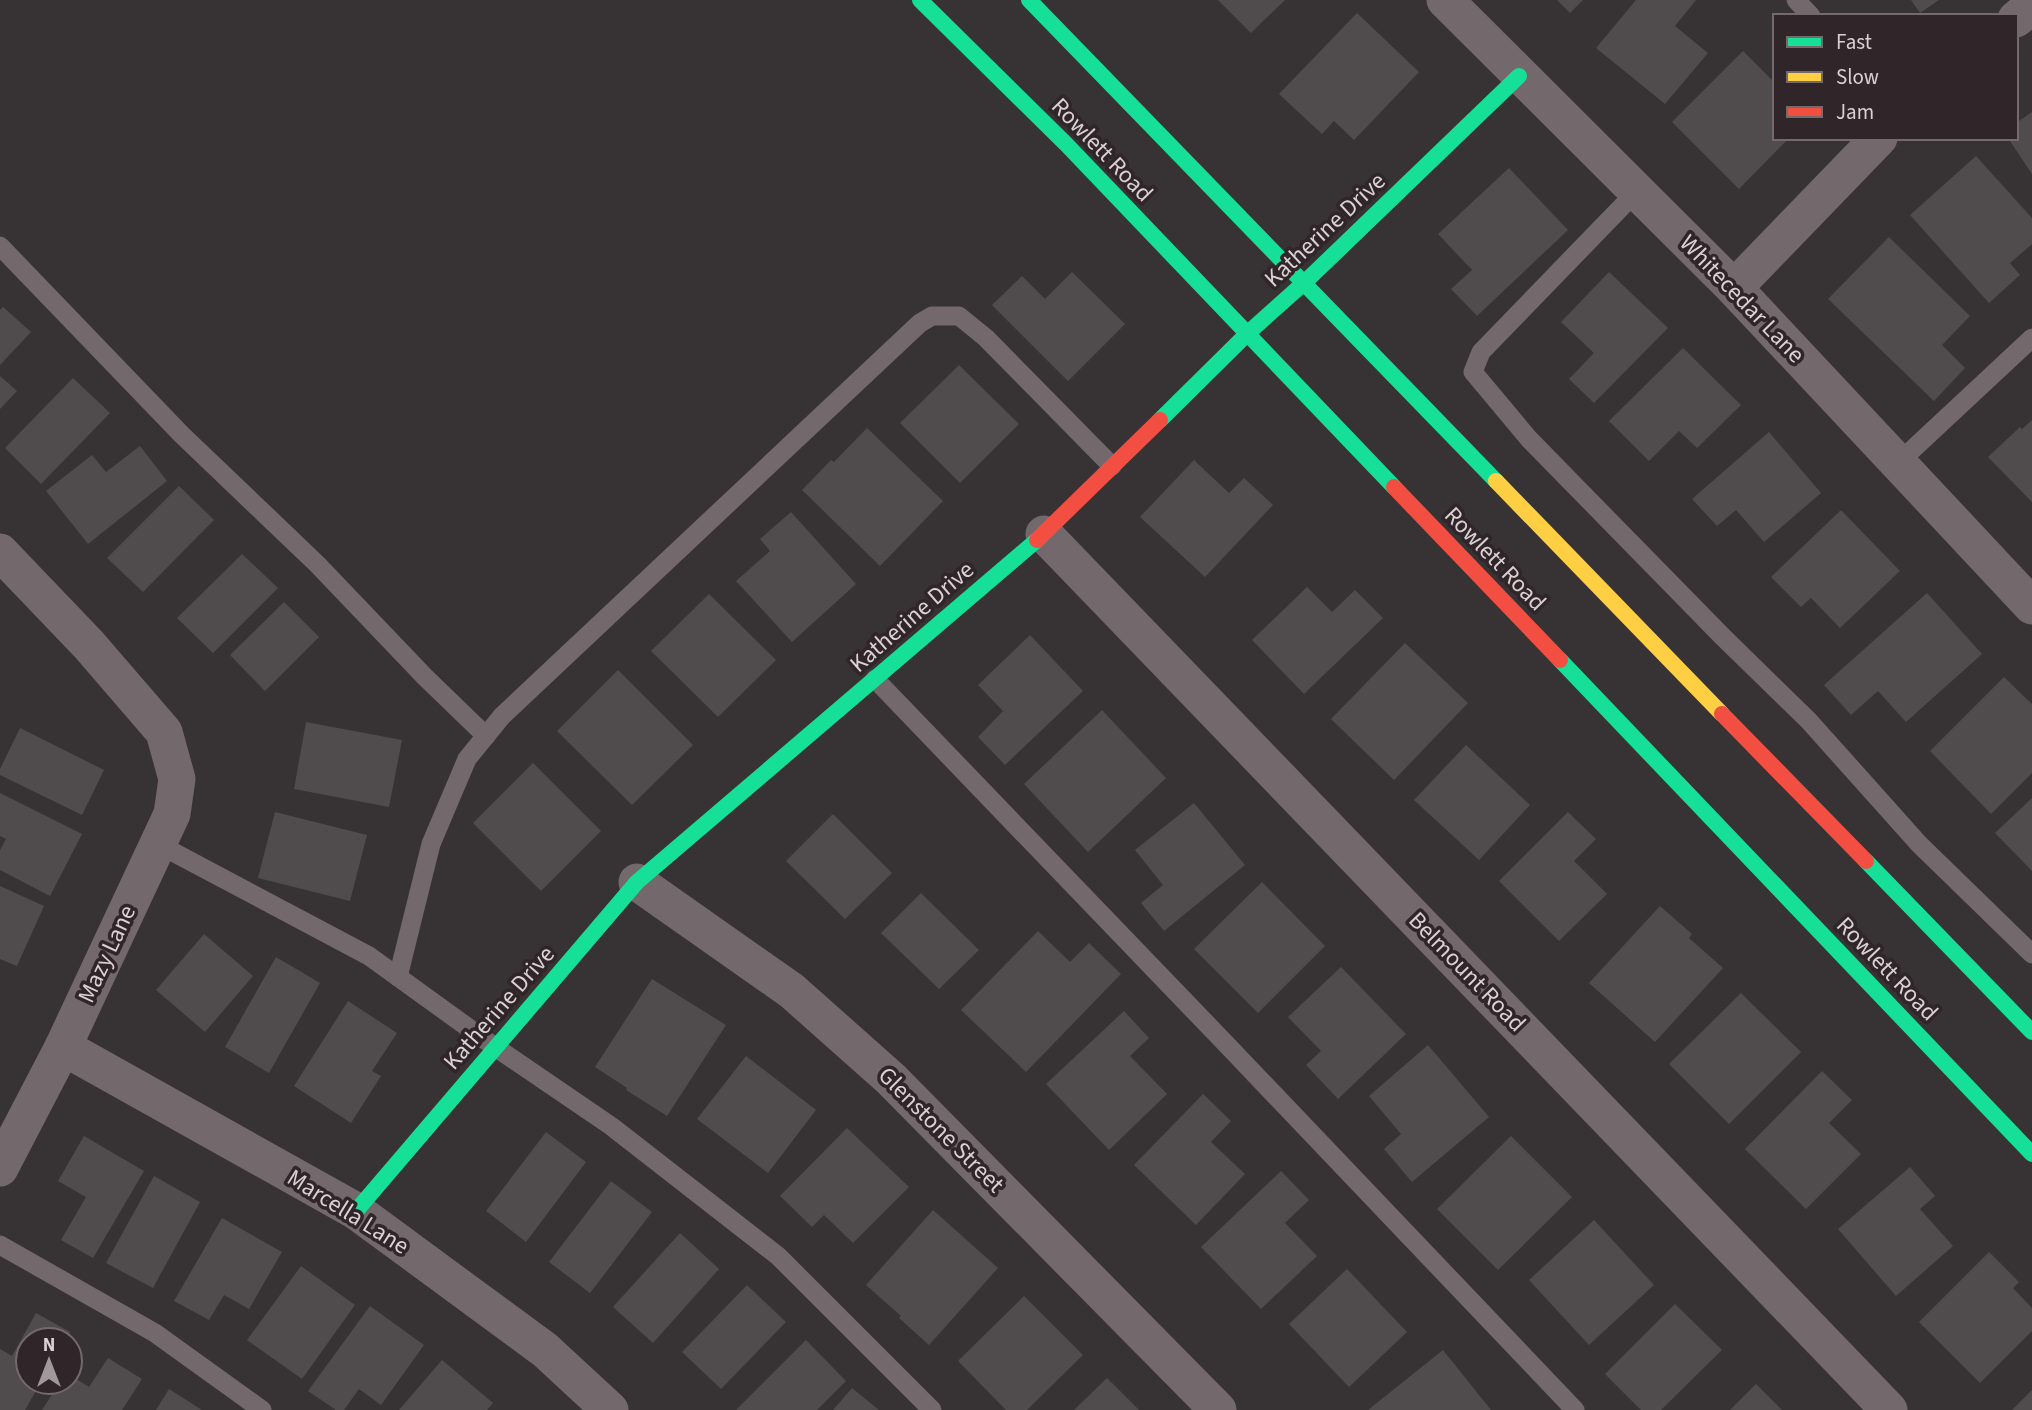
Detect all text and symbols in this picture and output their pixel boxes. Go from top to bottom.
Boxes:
legend [1773,14,2018,140]
text: Fast [1836,27,1872,57]
text: Slow [1836,62,1879,92]
street label: Rowlett Road [1043,90,1161,210]
text: Jam [1836,97,1874,127]
street label: Katherine Drive [1256,164,1394,296]
street label: Whitecedar Lane [1671,227,1813,371]
street label: Rowlett Road [1436,499,1554,619]
street label: Katherine Drive [842,553,982,681]
street label: Mazy Lane [69,899,145,1009]
street label: Belmount Road [1400,904,1534,1040]
street label: Rowlett Road [1828,909,1946,1029]
street label: Katherine Drive [435,938,563,1078]
street label: Glenstone Street [870,1059,1012,1201]
street label: Marcella Lane [280,1161,416,1263]
north arrow [14,1326,84,1396]
text: N [43,1332,55,1359]

